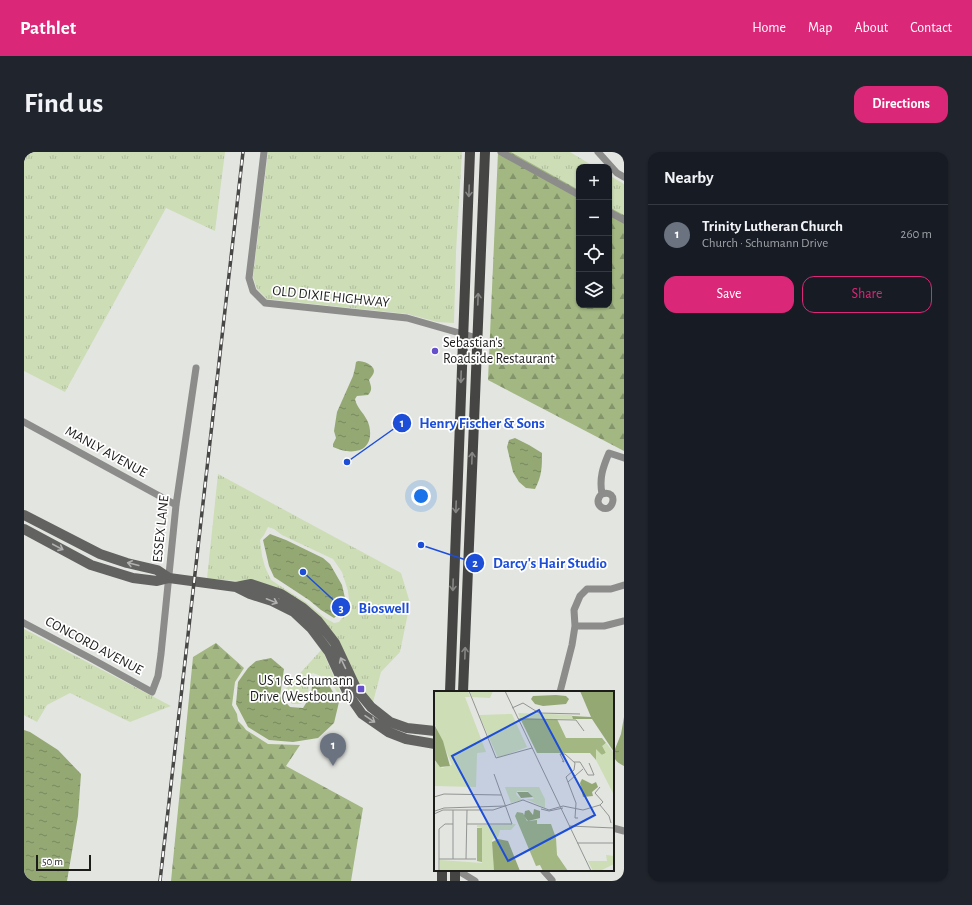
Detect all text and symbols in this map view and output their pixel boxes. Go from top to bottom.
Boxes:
text: Pathlet [20,19,76,38]
text: Home [752,21,786,35]
text: Map [808,21,832,35]
text: About [854,21,888,35]
text: Contact [910,21,952,35]
button: Directions [854,86,948,123]
text: Find us [24,90,103,118]
map controls [576,164,612,308]
button: + [576,164,612,200]
text: Nearby [664,169,714,186]
one-way arrow [465,184,472,197]
button: − [576,200,612,236]
text: Trinity Lutheran Church [702,219,843,234]
text: 1 [675,228,679,241]
text: 260 m [901,228,932,241]
button: locate [576,236,612,272]
text: Church · Schumann Drive [702,237,828,250]
button: layers [576,272,612,308]
button: Save [664,276,794,313]
button: Share [802,276,932,313]
street label: OLD DIXIE HIGHWAY [272,284,391,310]
one-way arrow [475,293,482,306]
place label: Sebastian's Roadside Restaurant [443,336,555,366]
marker: Sebastian's Roadside Restaurant [430,346,440,356]
one-way arrow [457,370,465,383]
callout: Henry Fischer & Sons [392,409,553,436]
text: Henry Fischer & Sons [419,416,545,431]
text: 1 [400,417,404,429]
street label: MANLY AVENUE [63,424,149,480]
one-way arrow [469,452,476,465]
your location [411,486,431,506]
street label: ESSEX LANE [151,494,172,563]
one-way arrow [453,500,460,513]
one-way arrow [52,544,64,551]
callout: Darcy's Hair Studio [465,549,615,576]
text: Darcy's Hair Studio [493,556,607,571]
text: 2 [472,557,478,569]
one-way arrow [126,560,139,567]
one-way arrow [450,578,457,591]
callout: Bioswell [331,594,418,621]
one-way arrow [266,598,278,606]
text: Bioswell [359,601,409,616]
text: 3 [338,602,344,614]
street label: CONCORD AVENUE [43,614,145,678]
one-way arrow [461,647,468,660]
one-way arrow [339,657,347,669]
place label: US 1 & Schumann Drive (Westbound) [250,674,353,704]
marker: US 1 & Schumann Drive (Westbound) [356,684,366,694]
inset map [434,691,614,871]
one-way arrow [364,715,375,723]
pin: 1 [320,733,346,766]
scale bar [36,853,91,872]
text: 50 m [42,856,63,867]

